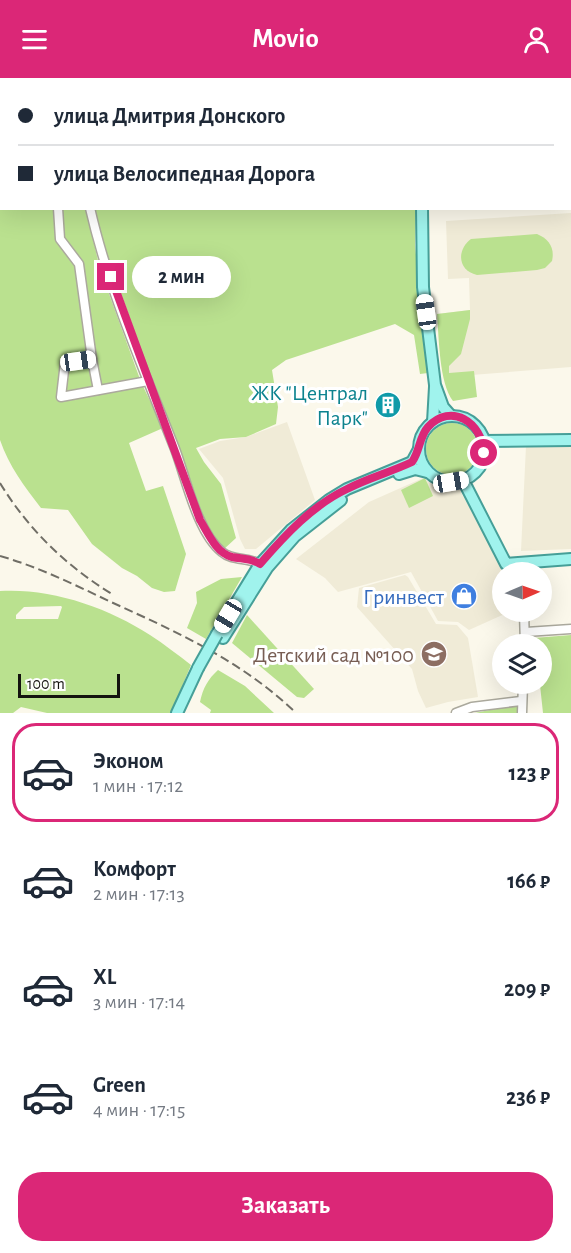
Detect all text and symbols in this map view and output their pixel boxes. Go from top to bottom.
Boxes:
icon: menu [18,23,51,56]
icon: person [520,23,553,56]
text: Movio [252,25,319,52]
text: улица Дмитрия Донского [54,105,285,127]
text: улица Велосипедная Дорога [54,163,315,185]
callout: 2 мин [132,256,231,298]
route end [97,263,124,290]
text: 2 мин [158,267,205,287]
car [415,293,437,331]
car [59,350,97,372]
place label: ЖК "Централ Парк" [251,382,368,429]
building icon: ЖК "Централ Парк" [373,390,403,420]
route start [470,439,497,466]
car [432,470,470,494]
north arrow [492,562,552,622]
map controls [492,562,552,694]
shop icon: Гринвест [449,581,479,611]
place label: Гринвест [363,586,445,608]
car [211,596,245,636]
button: layers [492,634,552,694]
school or university icon: Детский сад №100 [419,639,449,669]
place label: Детский сад №100 [253,644,414,666]
scale bar [18,671,120,698]
text: 100 m [27,676,65,692]
icon: car [21,746,75,800]
text: Эконом [93,750,164,772]
text: 123 ₽ [509,762,550,784]
text: 1 мин · 17:12 [93,776,183,796]
icon: car [21,854,75,908]
text: Комфорт [93,858,176,880]
text: 166 ₽ [507,870,550,892]
text: 2 мин · 17:13 [93,884,185,904]
icon: car [21,962,75,1016]
text: XL [93,966,116,988]
text: 209 ₽ [504,978,550,1000]
text: 3 мин · 17:14 [93,992,185,1012]
icon: car [21,1070,75,1124]
text: Green [93,1074,146,1096]
text: 236 ₽ [506,1086,550,1108]
text: 4 мин · 17:15 [93,1100,185,1120]
button: Заказать [18,1172,553,1241]

